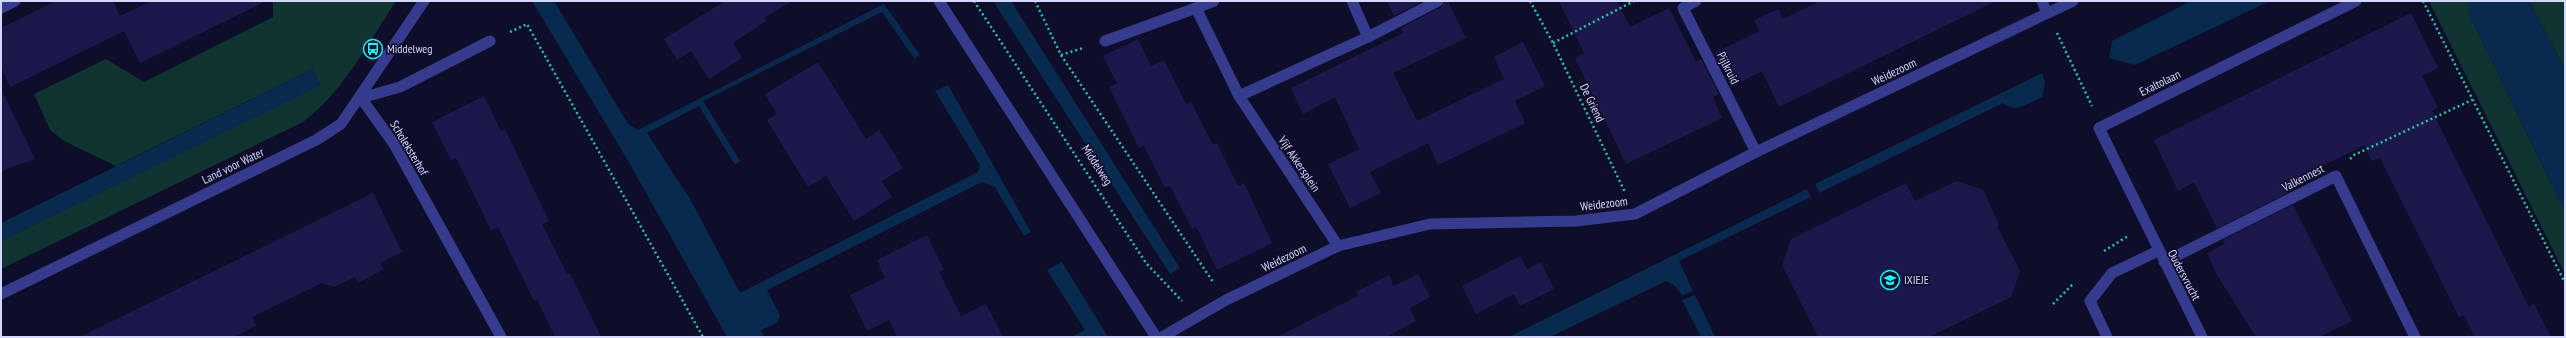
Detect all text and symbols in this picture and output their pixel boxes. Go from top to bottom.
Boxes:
bus stop icon: Middelweg [362,38,384,60]
place label: Middelweg [387,41,432,56]
street label: Pijlkruid [1714,49,1743,86]
street label: Weidezoom [1869,55,1919,88]
street label: Exaltolaan [2137,66,2183,99]
street label: De Griend [1577,81,1608,125]
street label: Scholeksterhof [387,118,432,179]
street label: Vijf Akkersplein [1275,132,1324,194]
street label: Middelweg [1079,142,1116,188]
street label: Land voor Water [199,144,267,187]
street label: Valkennest [2278,160,2327,195]
street label: Weidezoom [1579,193,1629,214]
street label: Weidezoom [1259,240,1309,275]
street label: Oudersvrucht [2165,247,2204,303]
school or university icon: IXIEJE [1879,269,1901,291]
place label: IXIEJE [1904,272,1929,287]

